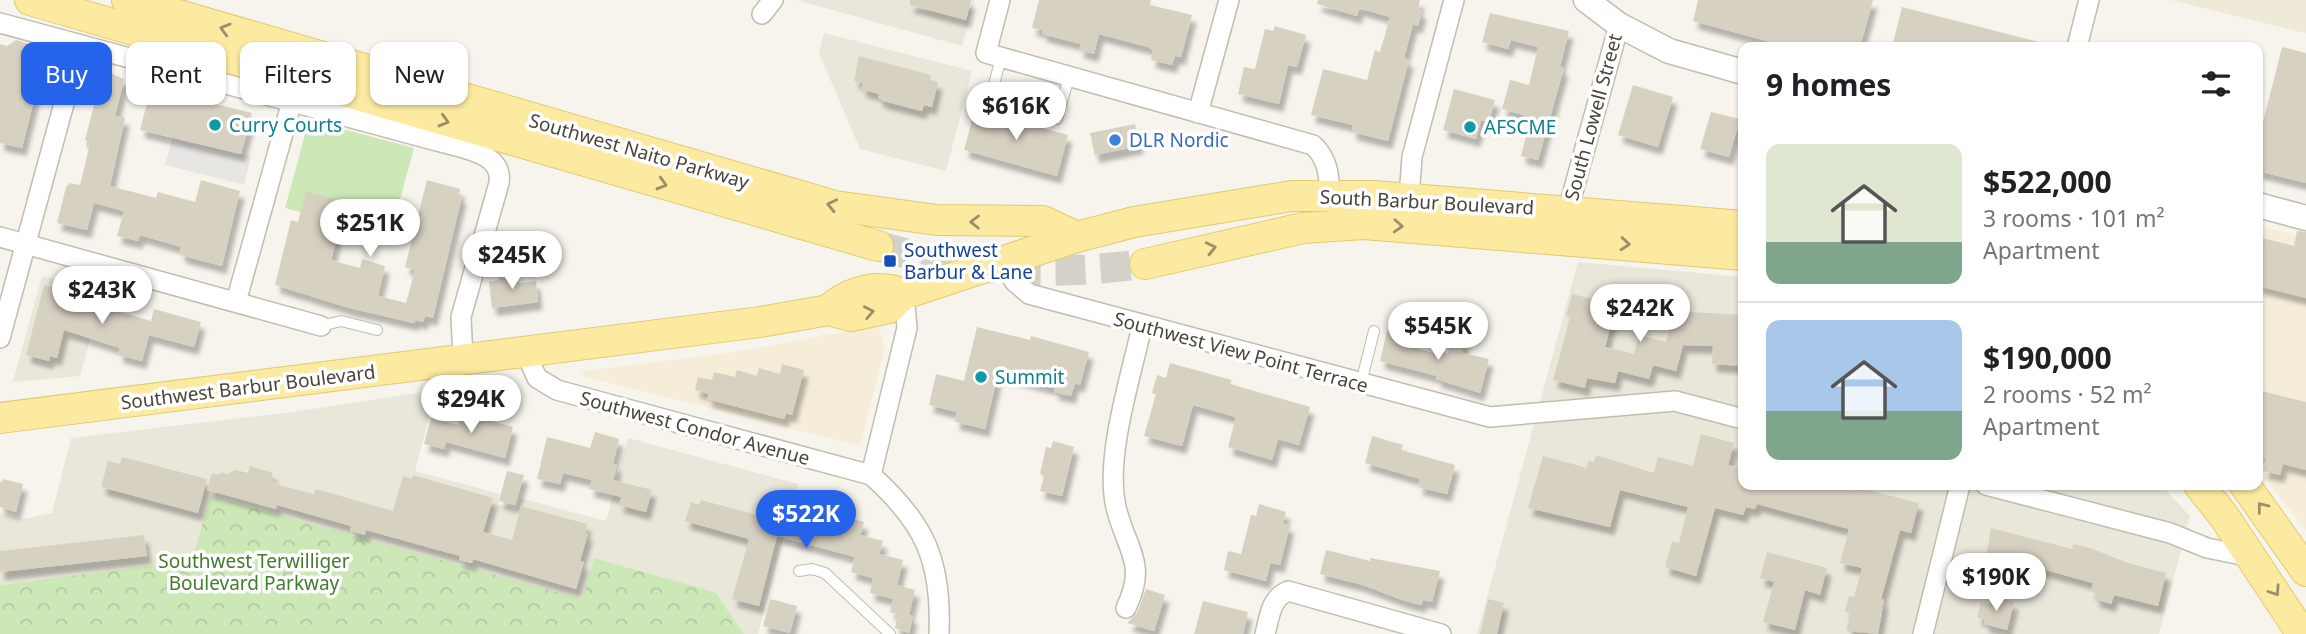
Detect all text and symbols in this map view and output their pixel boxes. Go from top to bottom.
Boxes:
one-way arrow [219,22,231,37]
street label: South Lowell Street [1558,31,1628,203]
chip: Buy [21,42,112,105]
chip: Rent [126,42,226,105]
chip: Filters [240,42,356,105]
chip: New [370,42,468,105]
text: 9 homes [1766,64,1891,105]
icon: filters [2197,65,2235,103]
pin: $616K [967,82,1065,142]
text: $616K [982,89,1050,121]
street label: Southwest Naito Parkway [526,107,752,195]
place label: Curry Courts [229,112,342,138]
one-way arrow [438,112,450,127]
place label: AFSCME [1484,114,1556,140]
marker: Curry Courts [207,117,223,133]
marker: AFSCME [1462,119,1478,135]
place label: DLR Nordic [1129,127,1229,153]
marker: DLR Nordic [1107,132,1123,148]
text: $522,000 [1983,161,2112,202]
icon: home [1822,172,1906,256]
one-way arrow [656,176,668,191]
street label: South Barbur Boulevard [1319,183,1535,221]
one-way arrow [826,199,838,213]
pin: $251K [321,200,419,259]
text: 3 rooms · 101 m² [1983,202,2165,234]
text: $251K [336,206,404,238]
one-way arrow [969,214,979,230]
one-way arrow [1393,218,1404,233]
pin: $245K [463,232,561,291]
text: Apartment [1983,234,2100,266]
one-way arrow [1620,236,1631,251]
place label: Southwest Barbur & Lane [904,237,1033,285]
text: $245K [478,238,546,270]
one-way arrow [1205,242,1217,257]
marker: Southwest Barbur & Lane [882,253,898,269]
pin: $243K [53,266,151,326]
text: $243K [68,273,136,305]
pin: $242K [1591,284,1689,344]
text: $242K [1606,291,1674,323]
pin: $545K [1389,302,1487,362]
one-way arrow [863,305,875,320]
street label: Southwest View Point Terrace [1111,305,1371,399]
text: $545K [1404,309,1472,341]
text: $190,000 [1983,337,2112,378]
icon: home [1822,348,1906,432]
street label: Southwest Barbur Boulevard [119,358,377,416]
place label: Summit [995,364,1065,390]
marker: Summit [973,369,989,385]
pin: $294K [422,376,520,435]
text: 2 rooms · 52 m² [1983,378,2152,410]
text: $294K [437,382,505,414]
street label: Southwest Condor Avenue [577,385,813,471]
text: Apartment [1983,410,2100,442]
pin: $522K [757,490,855,550]
text: $522K [772,497,840,529]
one-way arrow [2258,502,2271,515]
park label: Southwest Terwilliger Boulevard Parkway [158,548,350,596]
pin: $190K [1947,554,2045,613]
text: $190K [1962,560,2030,592]
one-way arrow [2267,584,2280,597]

